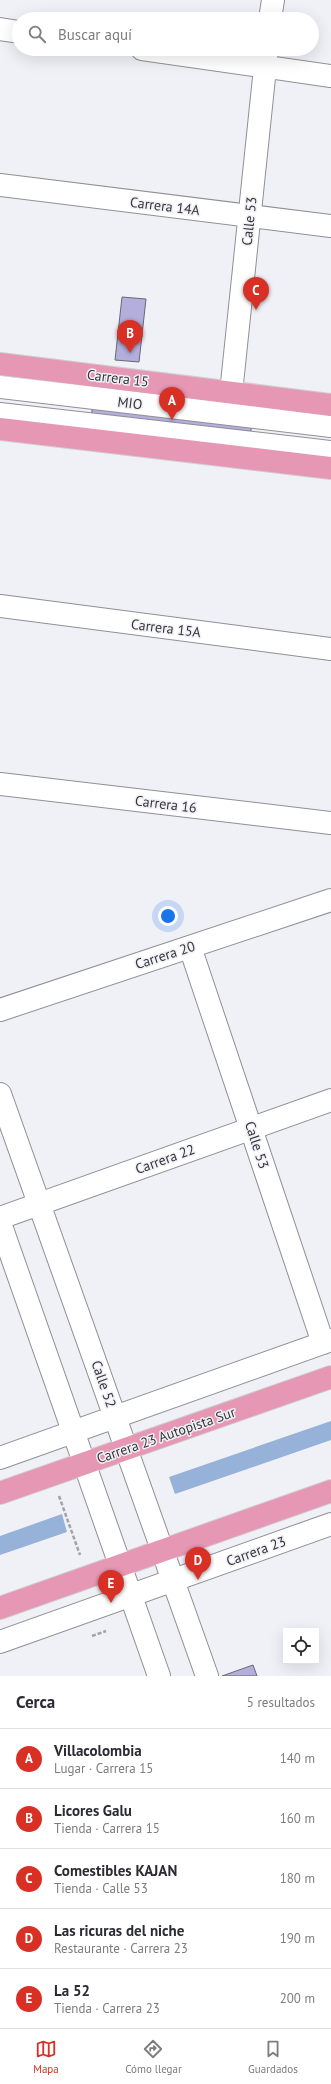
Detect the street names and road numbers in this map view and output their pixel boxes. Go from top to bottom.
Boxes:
street label: Carrera 14A [129,193,202,219]
street label: Calle 53 [237,196,261,246]
street label: Carrera 15 [86,365,150,391]
street label: MIO [117,393,143,413]
street label: Carrera 15A [130,615,203,641]
street label: Carrera 16 [134,791,198,817]
street label: Carrera 20 [133,937,198,973]
street label: Calle 53 [241,1119,273,1171]
street label: Carrera 22 [133,1140,197,1178]
street label: Calle 52 [88,1358,120,1410]
street label: Carrera 23 Autopista Sur [94,1403,238,1467]
street label: Carrera 23 [224,1532,288,1570]

